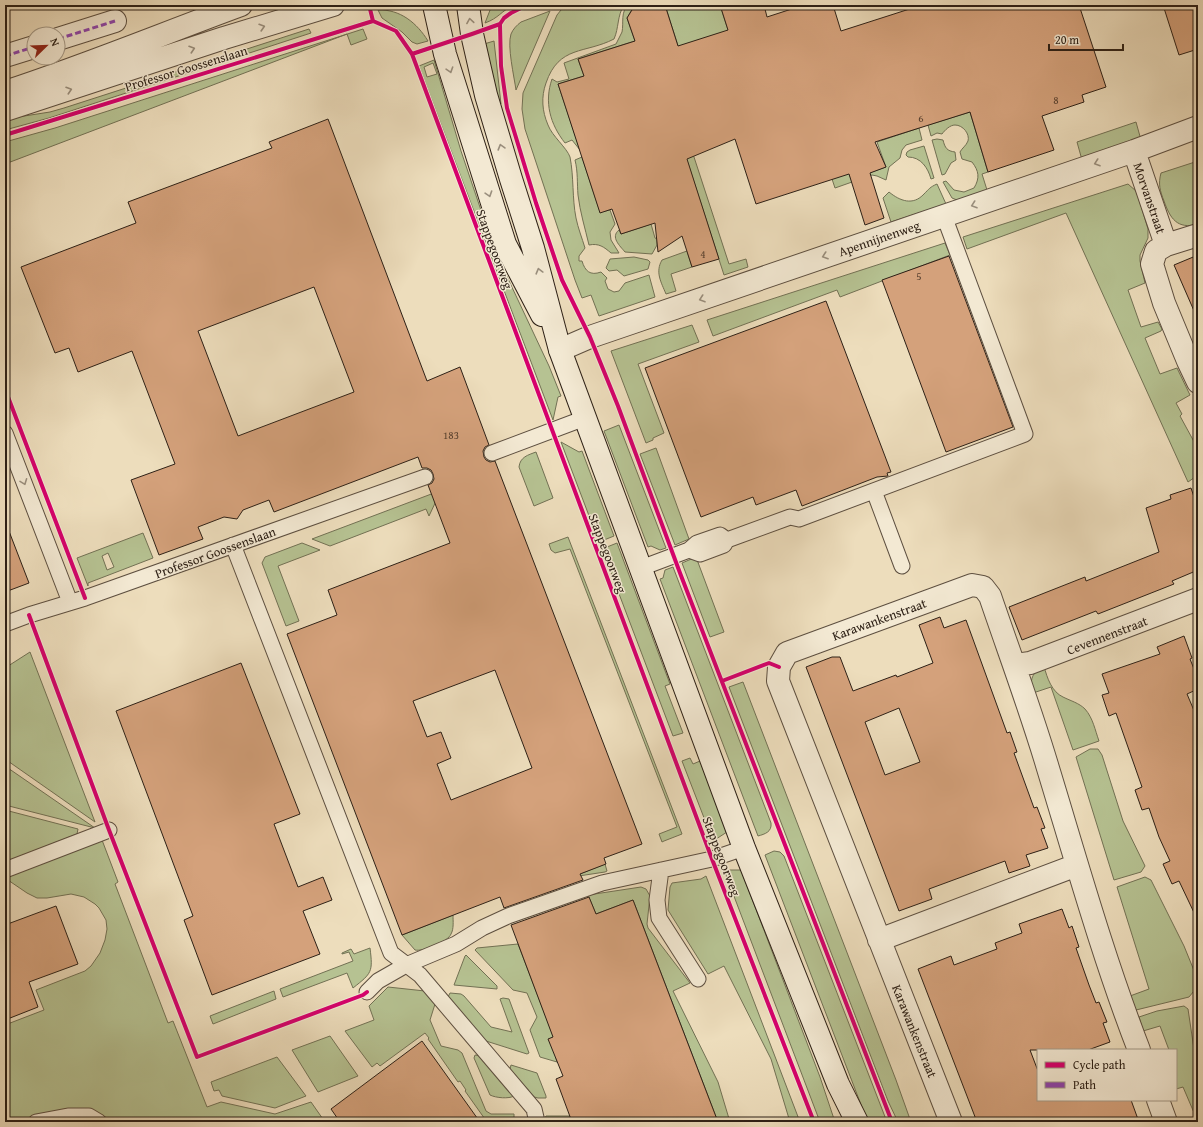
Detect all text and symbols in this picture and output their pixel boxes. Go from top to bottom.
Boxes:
one-way arrow [466,18,475,24]
one-way arrow [258,23,265,32]
north arrow [26,26,66,66]
scale bar [1049,26,1123,52]
text: 20 m [1055,31,1079,48]
text: N [46,36,64,49]
street label: Professor Goossenslaan [123,41,250,96]
one-way arrow [189,45,196,54]
one-way arrow [445,66,454,73]
one-way arrow [65,86,72,94]
house number: 8 [1053,92,1059,108]
house number: 6 [918,110,924,126]
one-way arrow [497,144,506,151]
one-way arrow [1094,158,1101,167]
street label: Morvanstraat [1128,160,1171,237]
one-way arrow [484,190,493,197]
one-way arrow [971,201,978,209]
street label: Stappegoorweg [471,207,518,292]
street label: Apennijnenweg [836,215,923,261]
house number: 4 [700,246,706,262]
one-way arrow [822,252,829,260]
one-way arrow [536,268,544,274]
house number: 5 [916,268,922,284]
one-way arrow [699,294,706,302]
house number: 183 [443,427,459,443]
one-way arrow [20,479,28,486]
street label: Stappegoorweg [584,511,632,596]
street label: Professor Goossenslaan [152,522,279,583]
street label: Karawankenstraat [829,593,929,645]
street label: Cevennenstraat [1064,611,1151,660]
street label: Stappegoorweg [698,814,746,899]
street label: Karawankenstraat [887,982,942,1081]
legend [1037,1049,1177,1101]
text: Cycle path [1073,1056,1126,1073]
text: Path [1073,1076,1096,1093]

